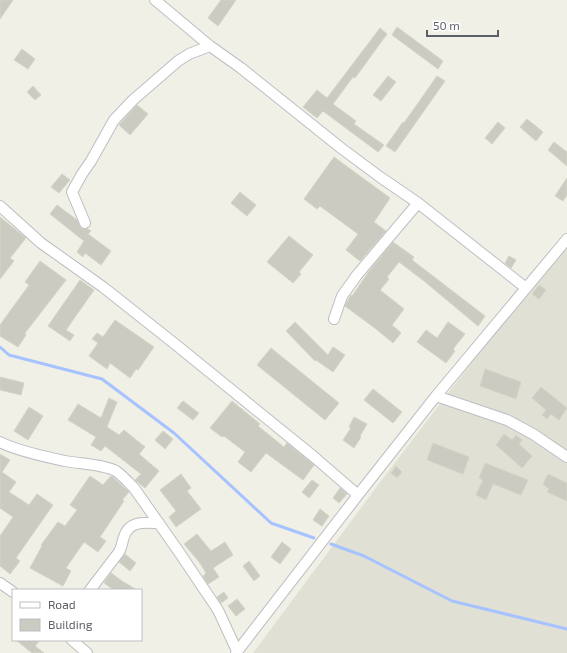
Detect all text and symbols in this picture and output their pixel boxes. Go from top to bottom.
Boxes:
scale bar [427,12,498,38]
text: 50 m [433,18,460,32]
legend [12,589,142,641]
text: Road [48,597,76,611]
text: Building [48,617,93,631]

